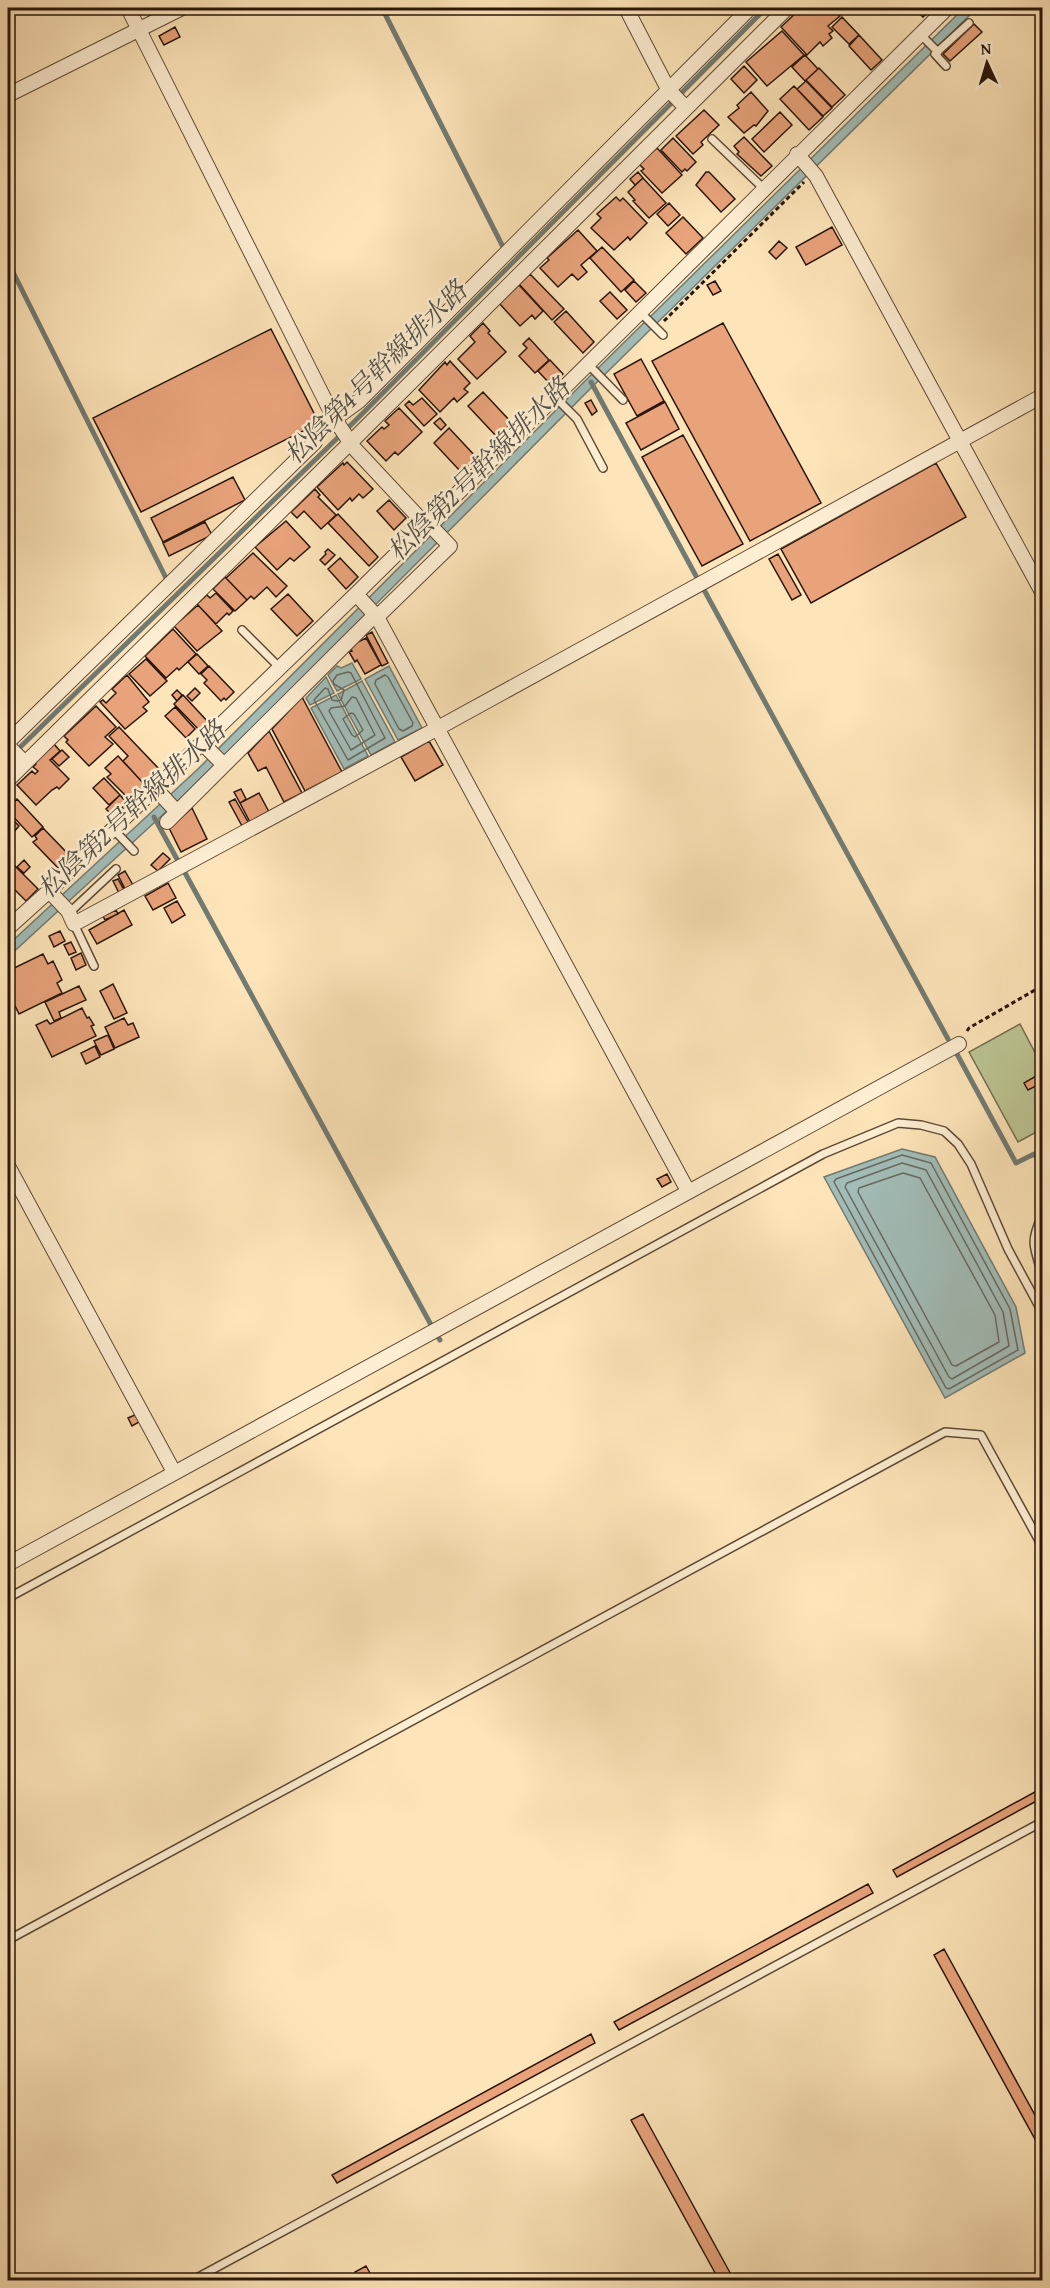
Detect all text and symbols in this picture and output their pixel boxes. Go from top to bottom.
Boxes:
north arrow [957,33,1017,93]
text: N [980,36,992,60]
water label: 松陰第4号幹線排水路 [275,270,477,472]
water label: 松陰第2号幹線排水路 [378,367,580,569]
water label: 松陰第2号幹線排水路 [28,710,235,907]

